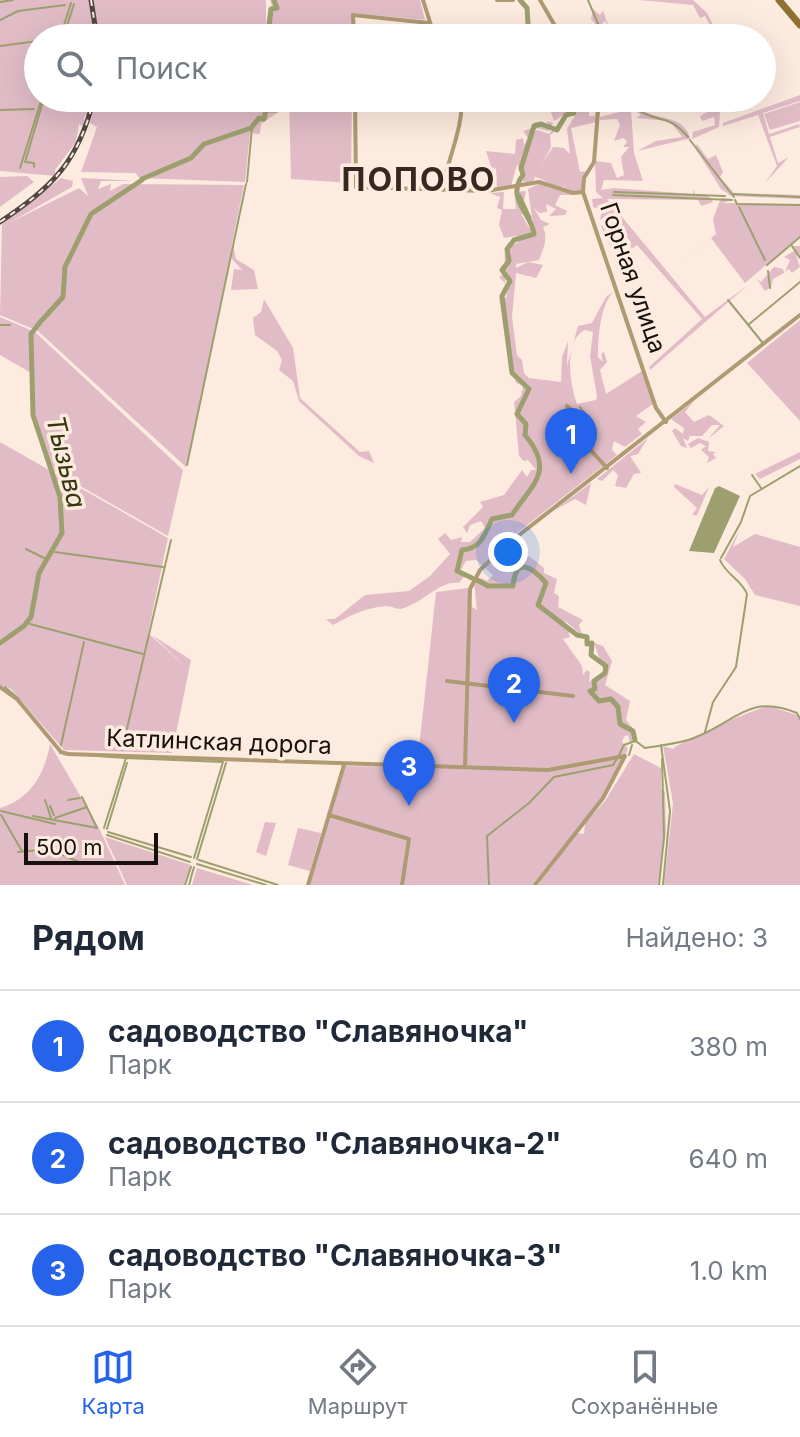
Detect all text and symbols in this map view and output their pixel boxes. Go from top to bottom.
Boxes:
search box [24,24,776,112]
icon: search [52,46,96,90]
text: Поиск [116,50,207,86]
district label: ПОПОВО [342,160,496,199]
street label: Горная улица [594,199,673,357]
pin: 1 [545,408,597,474]
water label: Тызьва [40,413,93,511]
your location [488,532,528,572]
pin: 2 [488,657,540,723]
street label: Катлинская дорога [106,723,332,760]
pin: 3 [383,740,435,806]
scale bar [24,829,158,865]
text: 500 m [36,834,103,860]
text: Рядом [32,917,145,958]
text: Найдено: 3 [625,922,768,953]
text: садоводство "Славяночка" [108,1013,529,1049]
text: 1 [52,1031,64,1062]
text: 380 m [689,1031,768,1062]
text: Парк [108,1049,172,1080]
text: садоводство "Славяночка-2" [108,1125,562,1161]
text: 2 [50,1143,66,1174]
text: 640 m [689,1143,768,1174]
text: Парк [108,1161,172,1192]
text: садоводство "Славяночка-3" [108,1237,563,1273]
text: 3 [50,1255,66,1286]
text: 1.0 km [690,1255,768,1286]
text: Парк [108,1273,172,1304]
tab: Карта [82,1345,145,1419]
tab: Маршрут [308,1345,408,1419]
tab: Сохранённые [571,1345,718,1419]

